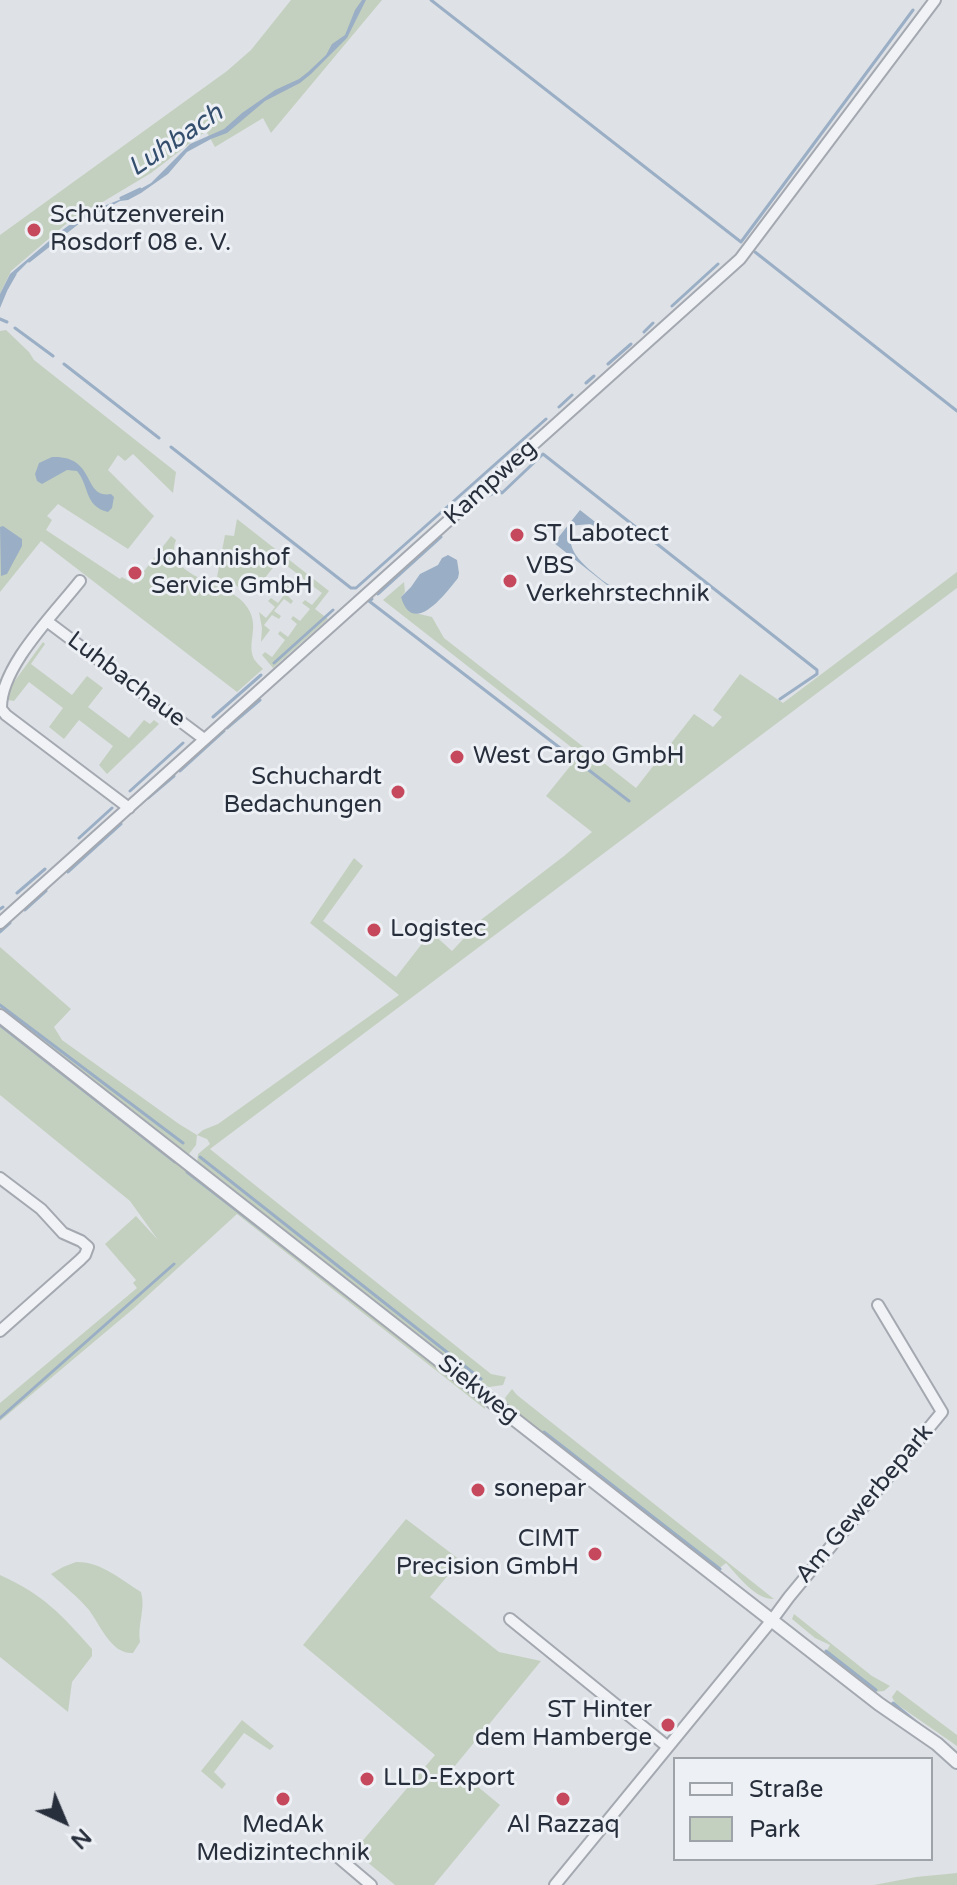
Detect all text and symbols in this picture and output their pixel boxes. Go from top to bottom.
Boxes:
water label: Luhbach [123,98,229,184]
place label: Schützenverein Rosdorf 08 e. V. [50,202,231,258]
marker: Schützenverein Rosdorf 08 e. V. [25,221,43,239]
street label: Kampweg [439,434,543,532]
place label: ST Labotect [533,521,669,549]
marker: ST Labotect [508,526,526,544]
place label: Johannishof Service GmbH [151,545,313,601]
place label: VBS Verkehrstechnik [526,553,709,609]
marker: Johannishof Service GmbH [126,564,144,582]
marker: VBS Verkehrstechnik [501,572,519,590]
street label: Luhbachaue [61,626,191,734]
place label: West Cargo GmbH [473,743,685,771]
marker: West Cargo GmbH [448,748,466,766]
place label: Schuchardt Bedachungen [223,764,382,820]
marker: Schuchardt Bedachungen [389,783,407,801]
place label: Logistec [390,916,486,944]
marker: Logistec [365,921,383,939]
street label: Siekweg [432,1349,524,1431]
street label: Am Gewerbepark [790,1419,940,1589]
place label: sonepar [494,1476,586,1504]
marker: sonepar [469,1481,487,1499]
place label: CIMT Precision GmbH [396,1526,579,1582]
marker: CIMT Precision GmbH [586,1545,604,1563]
place label: ST Hinter dem Hamberge [475,1697,652,1753]
marker: ST Hinter dem Hamberge [659,1716,677,1734]
legend [673,1757,933,1861]
place label: LLD-Export [383,1765,515,1793]
marker: LLD-Export [358,1770,376,1788]
text: Straße [749,1775,823,1804]
north arrow [24,1781,104,1861]
marker: MedAk Medizintechnik [274,1790,292,1808]
marker: Al Razzaq [554,1790,572,1808]
place label: MedAk Medizintechnik [196,1812,370,1868]
place label: Al Razzaq [506,1812,620,1840]
text: Park [749,1815,800,1844]
text: N [65,1823,96,1854]

